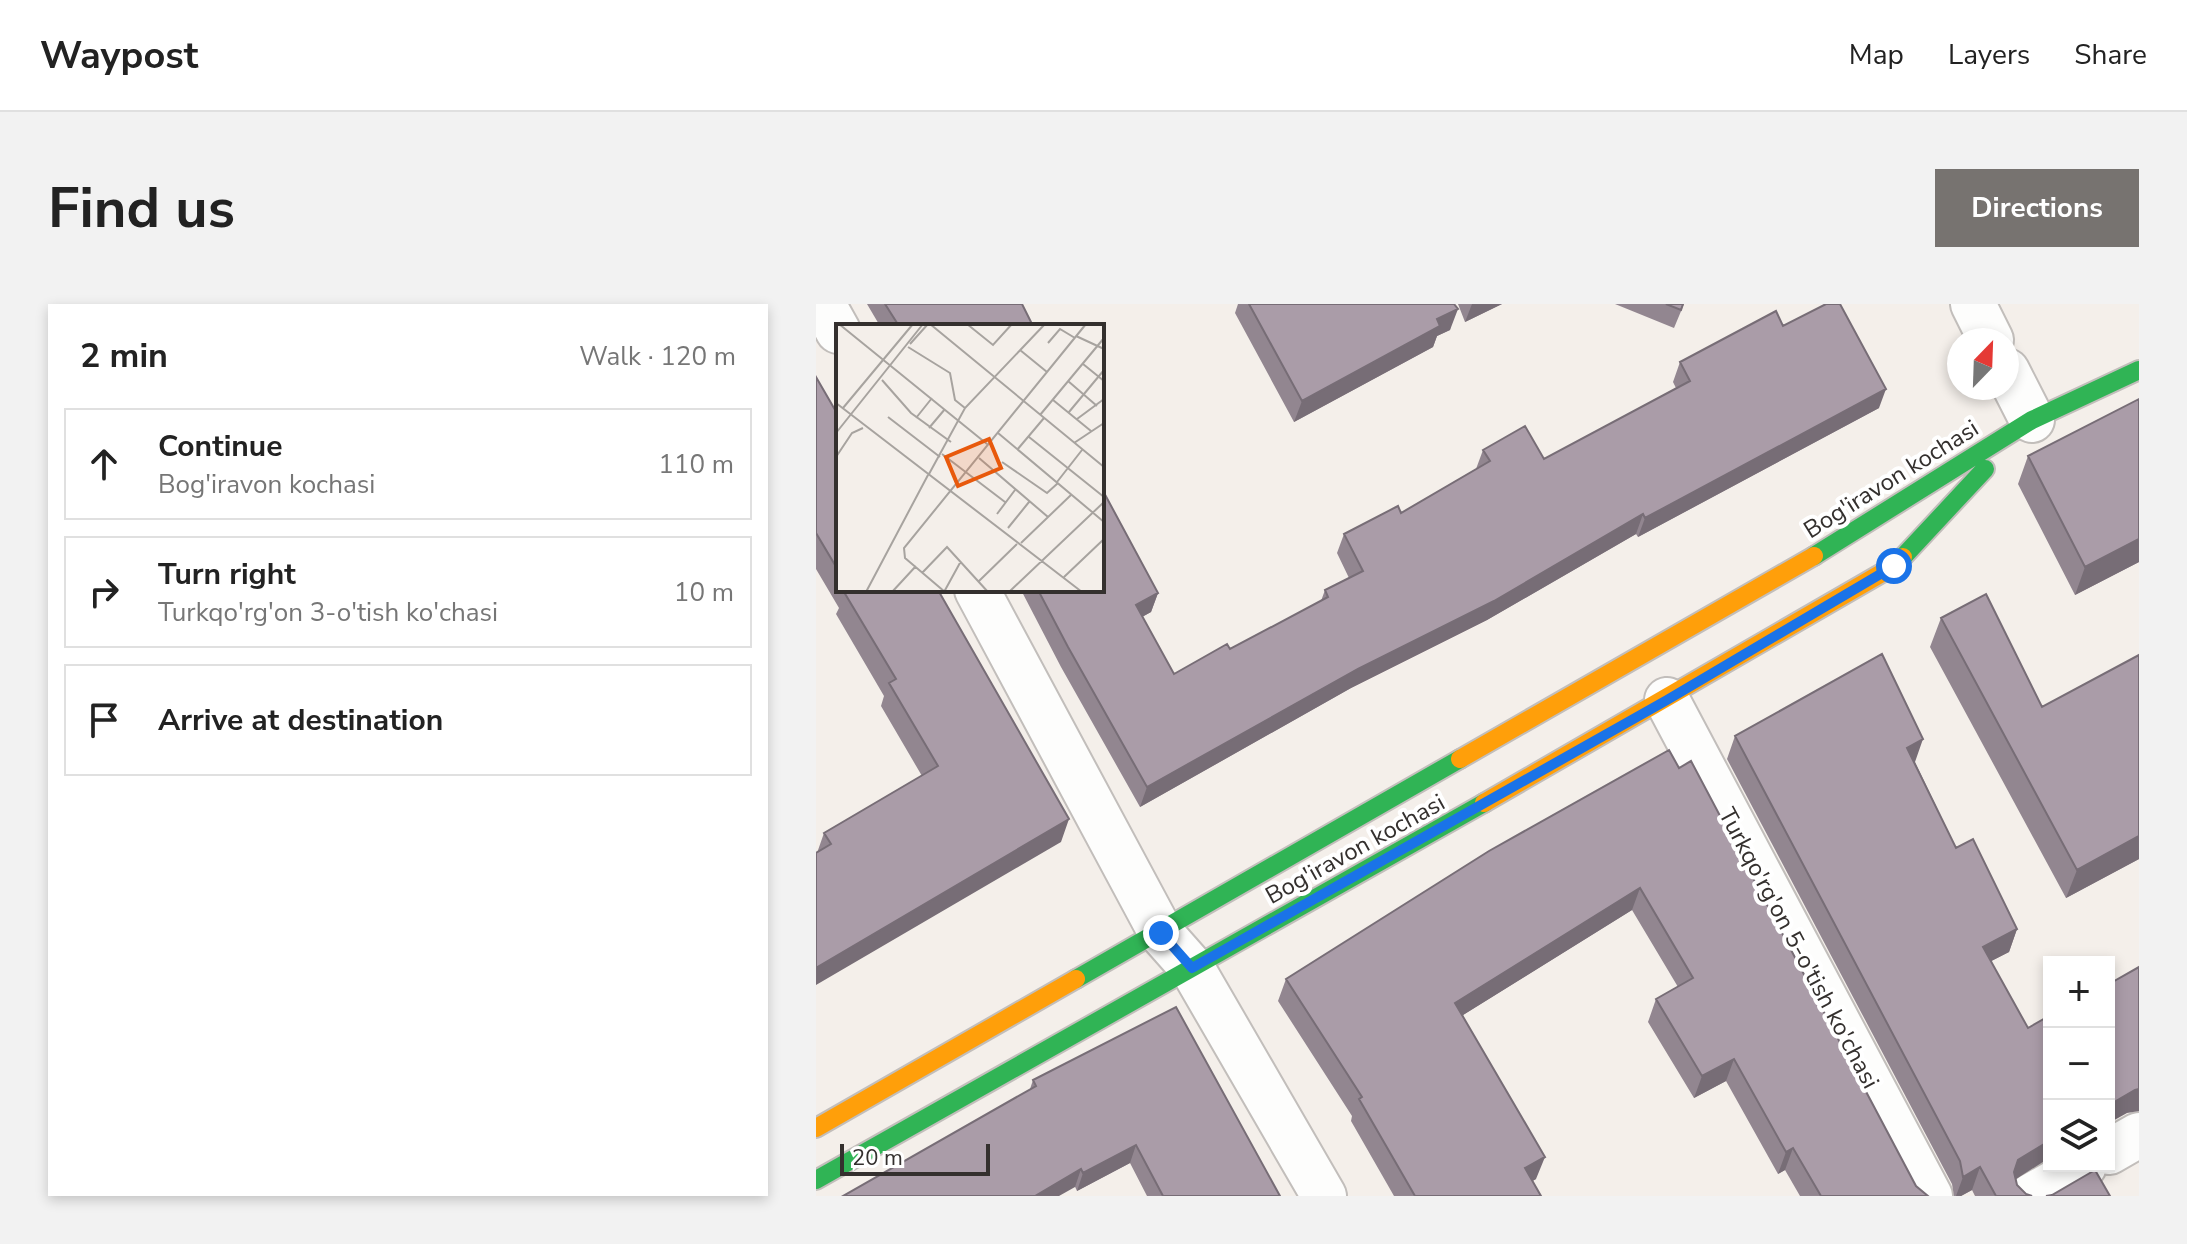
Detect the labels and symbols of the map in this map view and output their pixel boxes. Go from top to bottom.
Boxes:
inset map [836,324,1104,592]
north arrow [1947,328,2019,400]
street label: Bog'iravon kochasi [1797,412,1985,546]
route start [1876,548,1912,584]
street label: Bog'iravon kochasi [1260,786,1450,912]
street label: Turkqo'rg'on 5-o'tish ko'chasi [1711,802,1887,1094]
route end [1143,915,1179,951]
scale bar [840,1140,990,1176]

